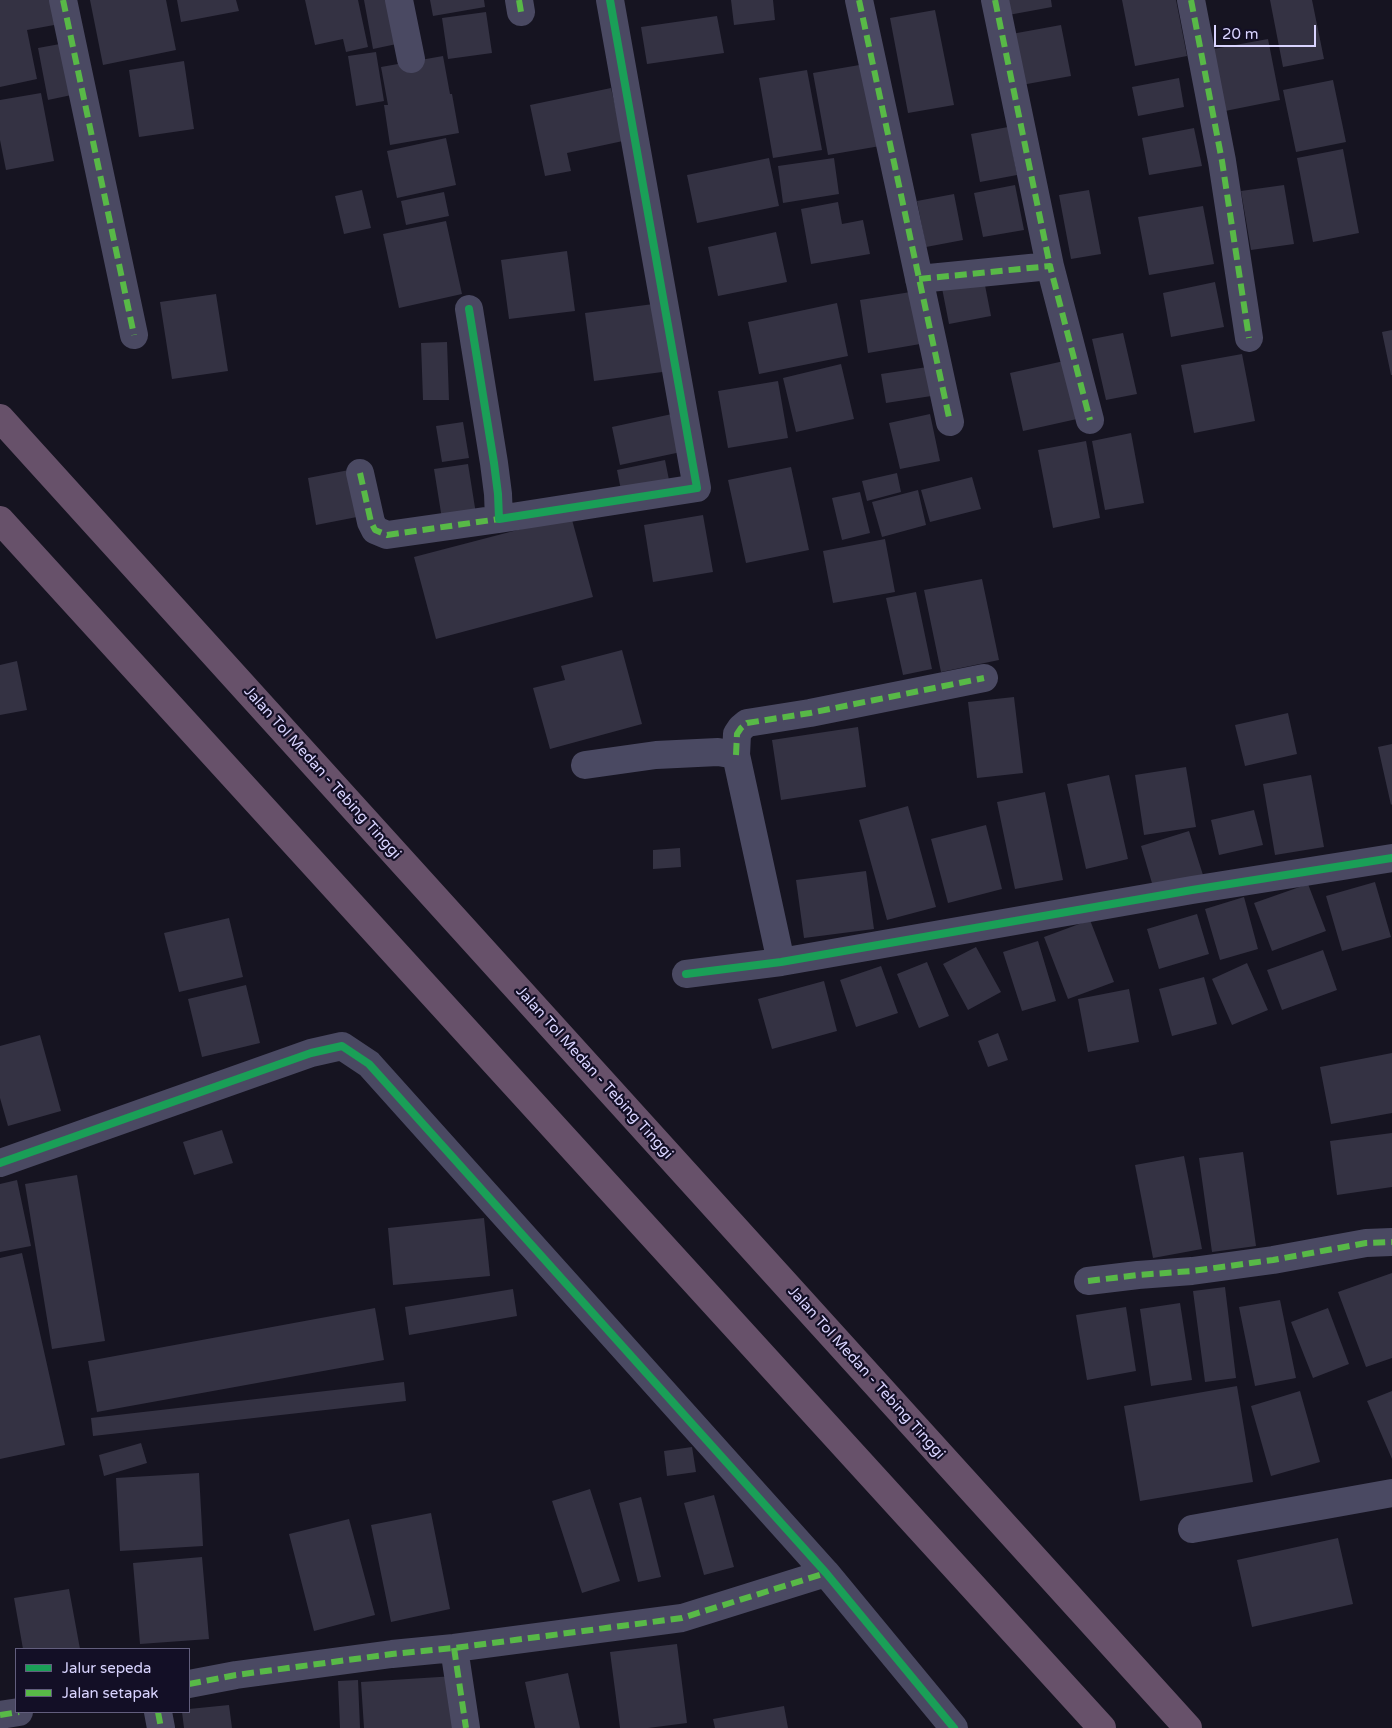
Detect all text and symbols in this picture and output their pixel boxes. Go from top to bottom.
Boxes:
scale bar [1217,15,1320,47]
text: 20 m [1222,25,1259,43]
street label: Jalan Tol Medan - Tebing Tinggi [240,683,404,863]
street label: Jalan Tol Medan - Tebing Tinggi [512,983,676,1163]
street label: Jalan Tol Medan - Tebing Tinggi [784,1283,948,1463]
legend [15,1648,190,1713]
text: Jalur sepeda [62,1659,151,1677]
text: Jalan setapak [62,1684,159,1702]

